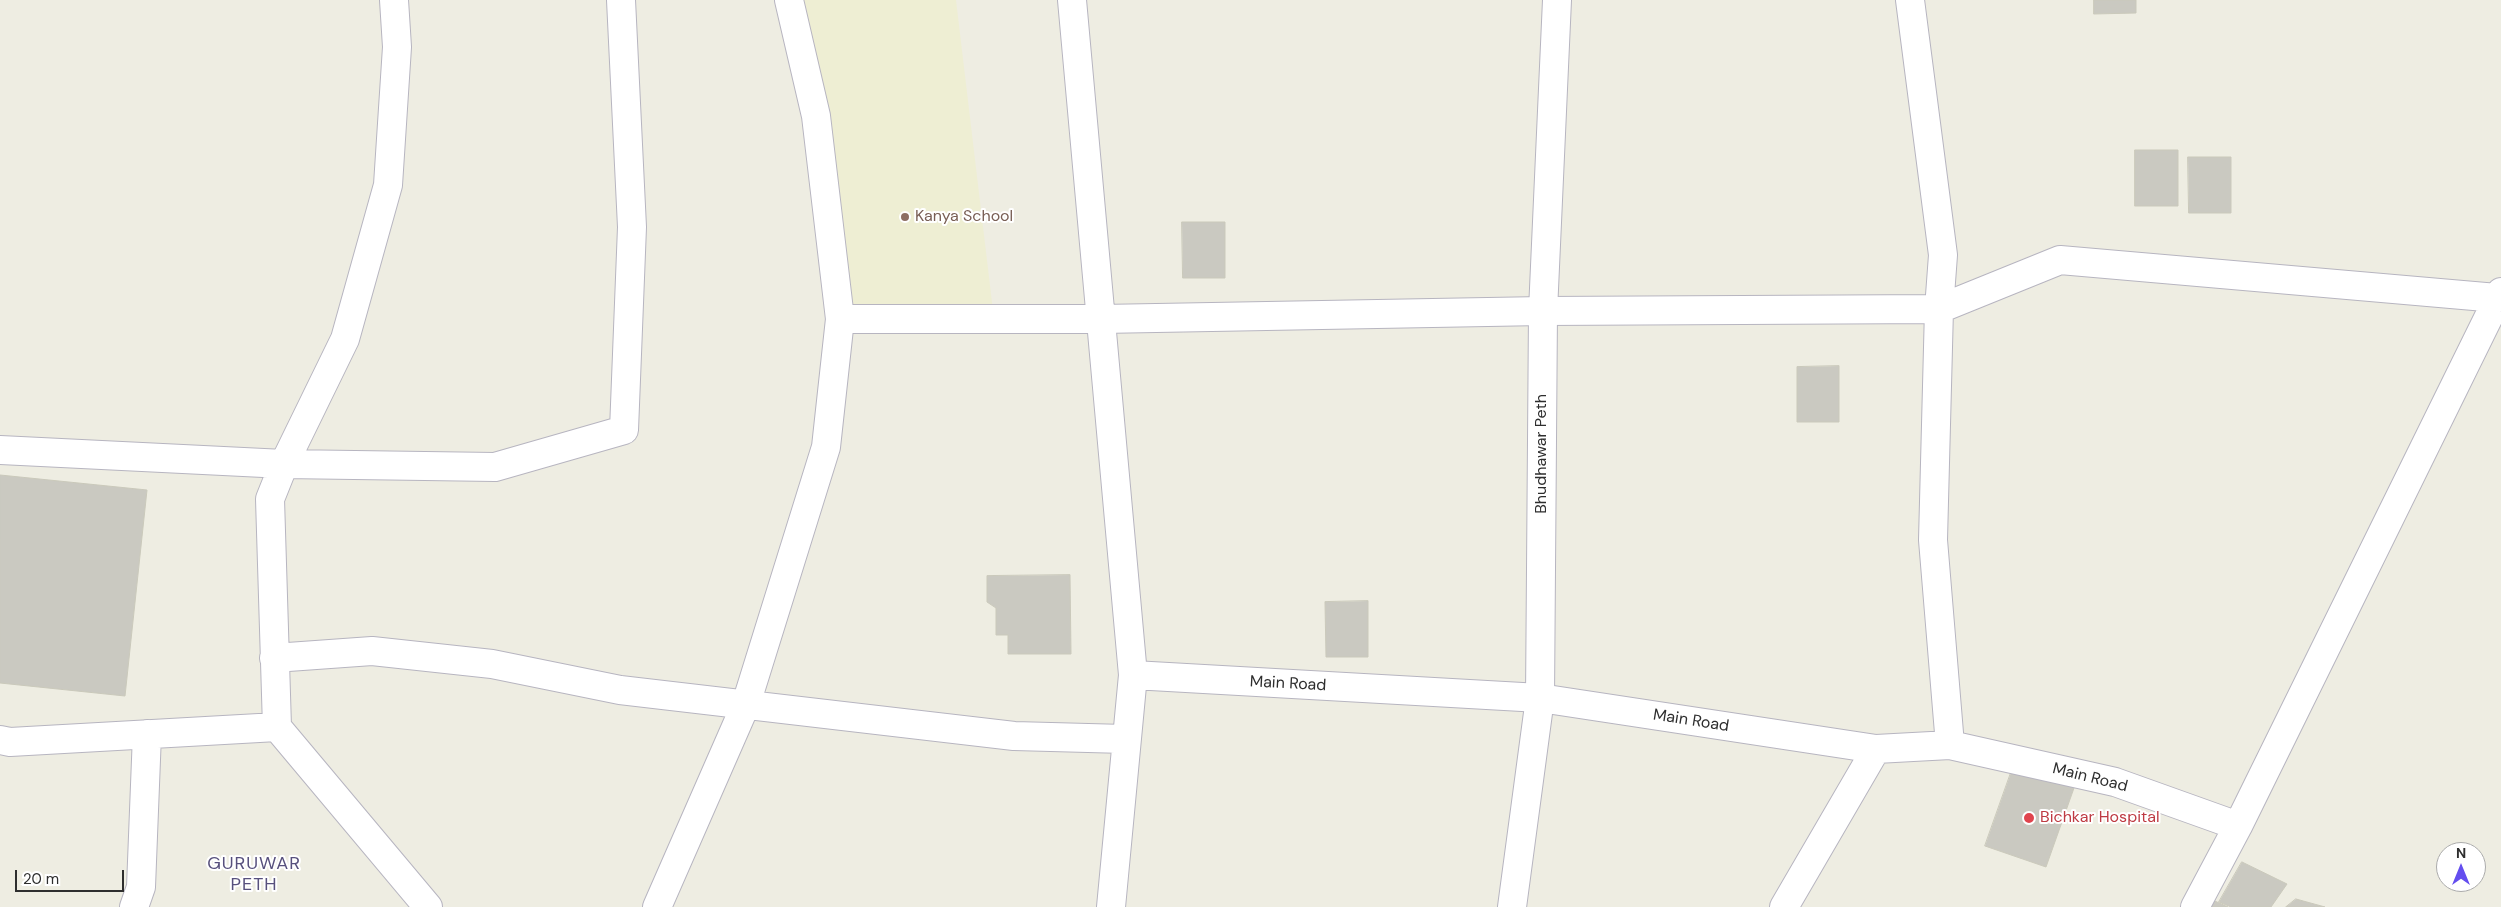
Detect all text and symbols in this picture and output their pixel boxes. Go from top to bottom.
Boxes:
place label: Kanya School [915,207,1013,227]
marker: Kanya School [899,211,911,223]
street label: Bhudhawar Peth [1532,394,1552,514]
street label: Main Road [1249,672,1327,696]
street label: Main Road [1652,706,1730,736]
street label: Main Road [2050,759,2130,797]
place label: Bichkar Hospital [2040,808,2160,828]
marker: Bichkar Hospital [2022,811,2036,825]
north arrow [2436,842,2486,892]
text: N [2456,844,2466,862]
district label: GURUWAR PETH [206,853,302,896]
scale bar [18,860,126,892]
text: 20 m [23,869,59,889]

